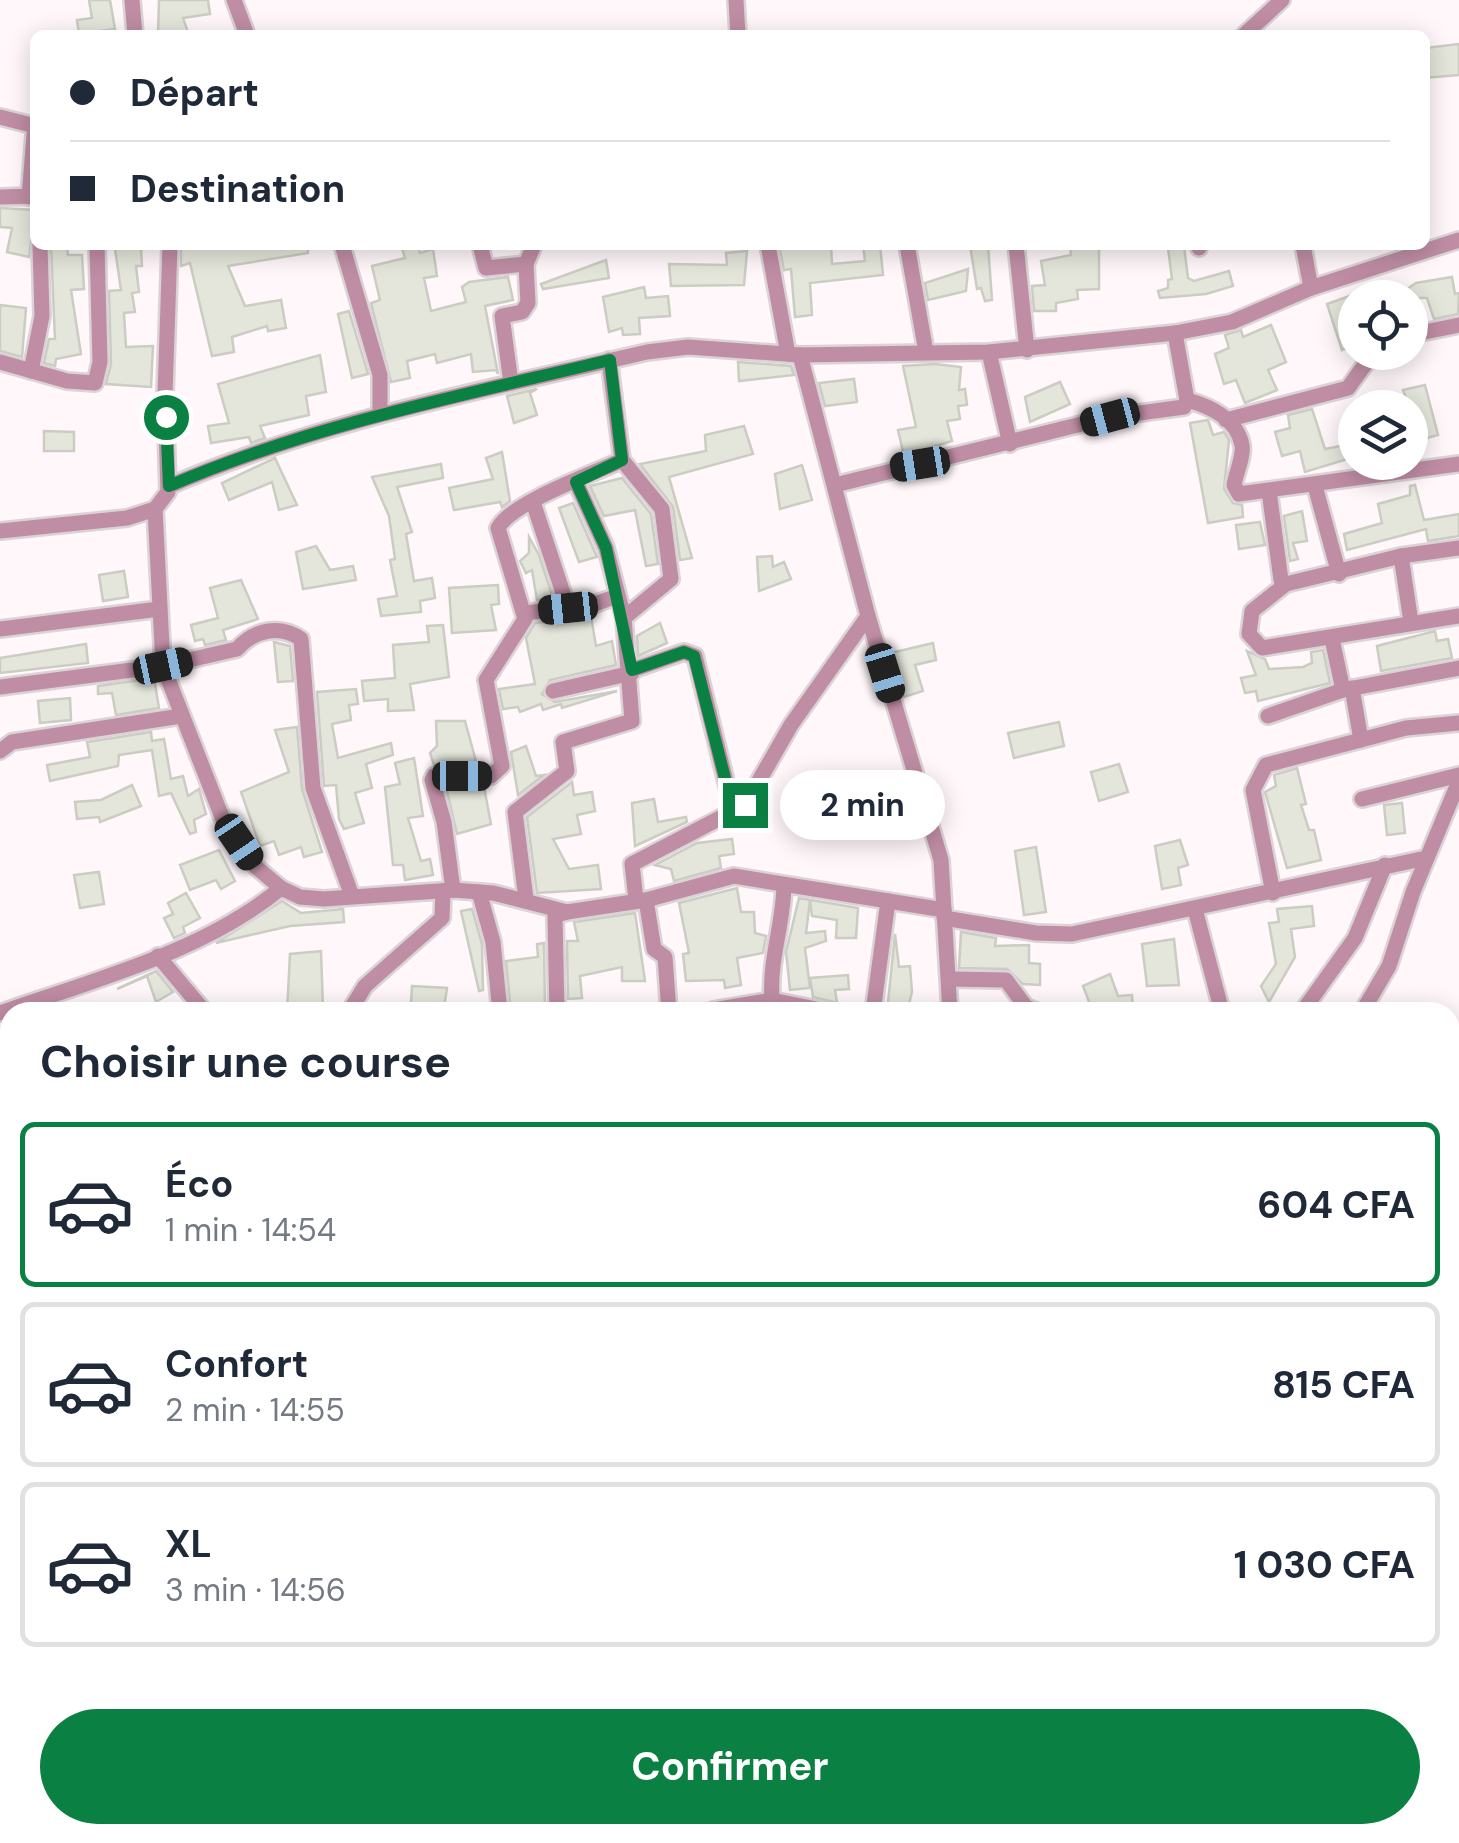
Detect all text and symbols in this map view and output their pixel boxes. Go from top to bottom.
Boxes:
text: Départ [130,68,259,118]
text: Destination [130,164,345,214]
map controls [1338,280,1428,480]
button: locate [1338,280,1428,370]
button: layers [1338,390,1428,480]
route start [144,395,189,440]
car [1077,395,1143,439]
car [888,444,952,484]
car [537,590,599,626]
car [862,640,908,706]
car [131,645,195,687]
car [432,761,492,791]
callout: 2 min [780,770,945,840]
route end [723,783,768,828]
text: 2 min [820,784,905,826]
car [210,809,268,875]
text: Choisir une course [40,1032,451,1091]
text: Éco [165,1159,233,1209]
icon: car [45,1160,135,1250]
text: 604 CFA [1257,1180,1415,1230]
text: 1 min · 14:54 [165,1209,336,1251]
text: Confort [165,1339,308,1389]
icon: car [45,1340,135,1430]
text: 815 CFA [1272,1360,1415,1410]
text: 2 min · 14:55 [165,1389,345,1431]
text: XL [165,1519,212,1569]
icon: car [45,1520,135,1610]
text: 1 030 CFA [1234,1540,1415,1590]
text: 3 min · 14:56 [165,1569,346,1611]
button: Confirmer [40,1709,1420,1824]

